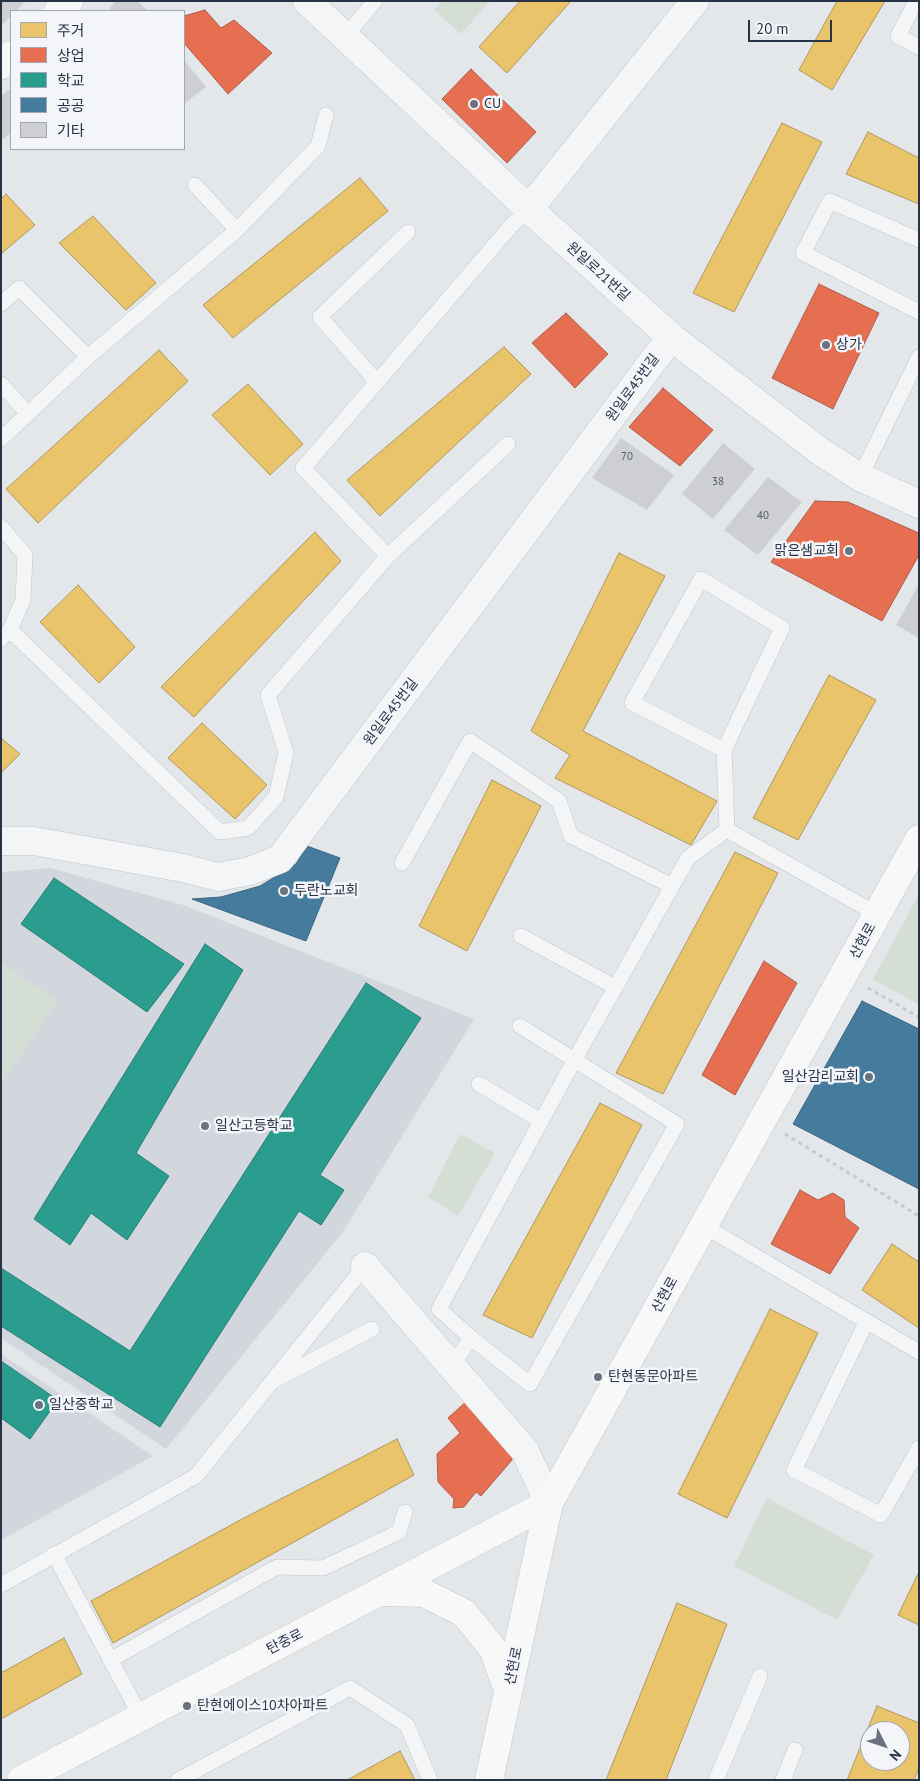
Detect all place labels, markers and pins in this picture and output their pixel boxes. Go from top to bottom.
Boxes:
place label: CU [484,96,501,112]
marker: CU [468,98,480,110]
place label: 상가 [836,337,862,353]
marker: 상가 [820,339,832,351]
place label: 맑은샘교회 [775,543,839,559]
marker: 맑은샘교회 [843,545,855,557]
place label: 두란노교회 [294,883,358,899]
marker: 두란노교회 [278,885,290,897]
place label: 일산감리교회 [782,1069,859,1085]
marker: 일산감리교회 [863,1071,875,1083]
place label: 일산고등학교 [215,1118,292,1134]
marker: 일산고등학교 [199,1120,211,1132]
place label: 탄현동문아파트 [608,1369,698,1385]
marker: 탄현동문아파트 [592,1371,604,1383]
place label: 일산중학교 [49,1397,113,1413]
marker: 일산중학교 [33,1399,45,1411]
place label: 탄현에이스10차아파트 [197,1698,328,1714]
marker: 탄현에이스10차아파트 [181,1700,193,1712]

